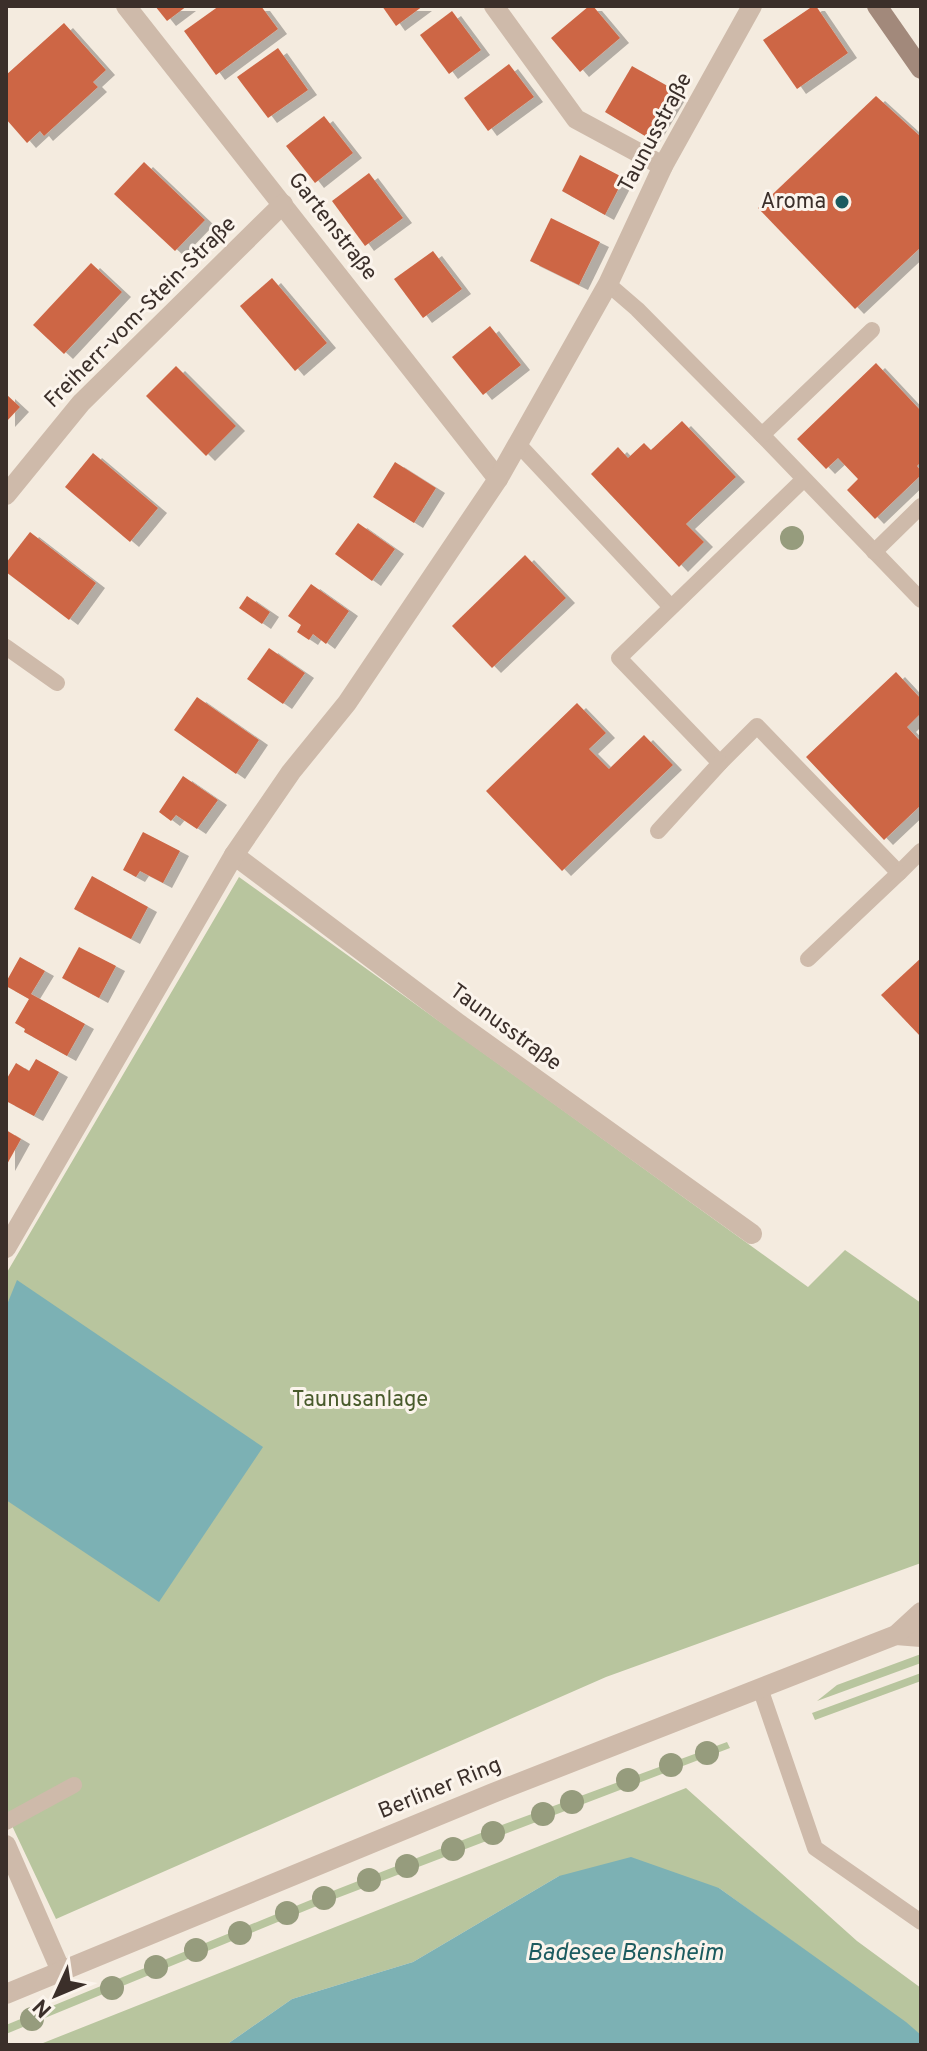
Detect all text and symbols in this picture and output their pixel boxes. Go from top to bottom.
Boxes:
street label: Taunusstraße [613,68,699,198]
street label: Gartenstraße [281,168,383,286]
place label: Aroma [761,189,826,216]
marker: Aroma [833,193,851,211]
street label: Freiherr-vom-Stein-Straße [39,211,243,415]
street label: Taunusstraße [444,978,566,1078]
park label: Taunusanlage [292,1387,428,1414]
street label: Berliner Ring [375,1752,505,1826]
water label: Badesee Bensheim [527,1939,724,1969]
north arrow [16,1955,96,2035]
text: N [28,1992,59,2022]

